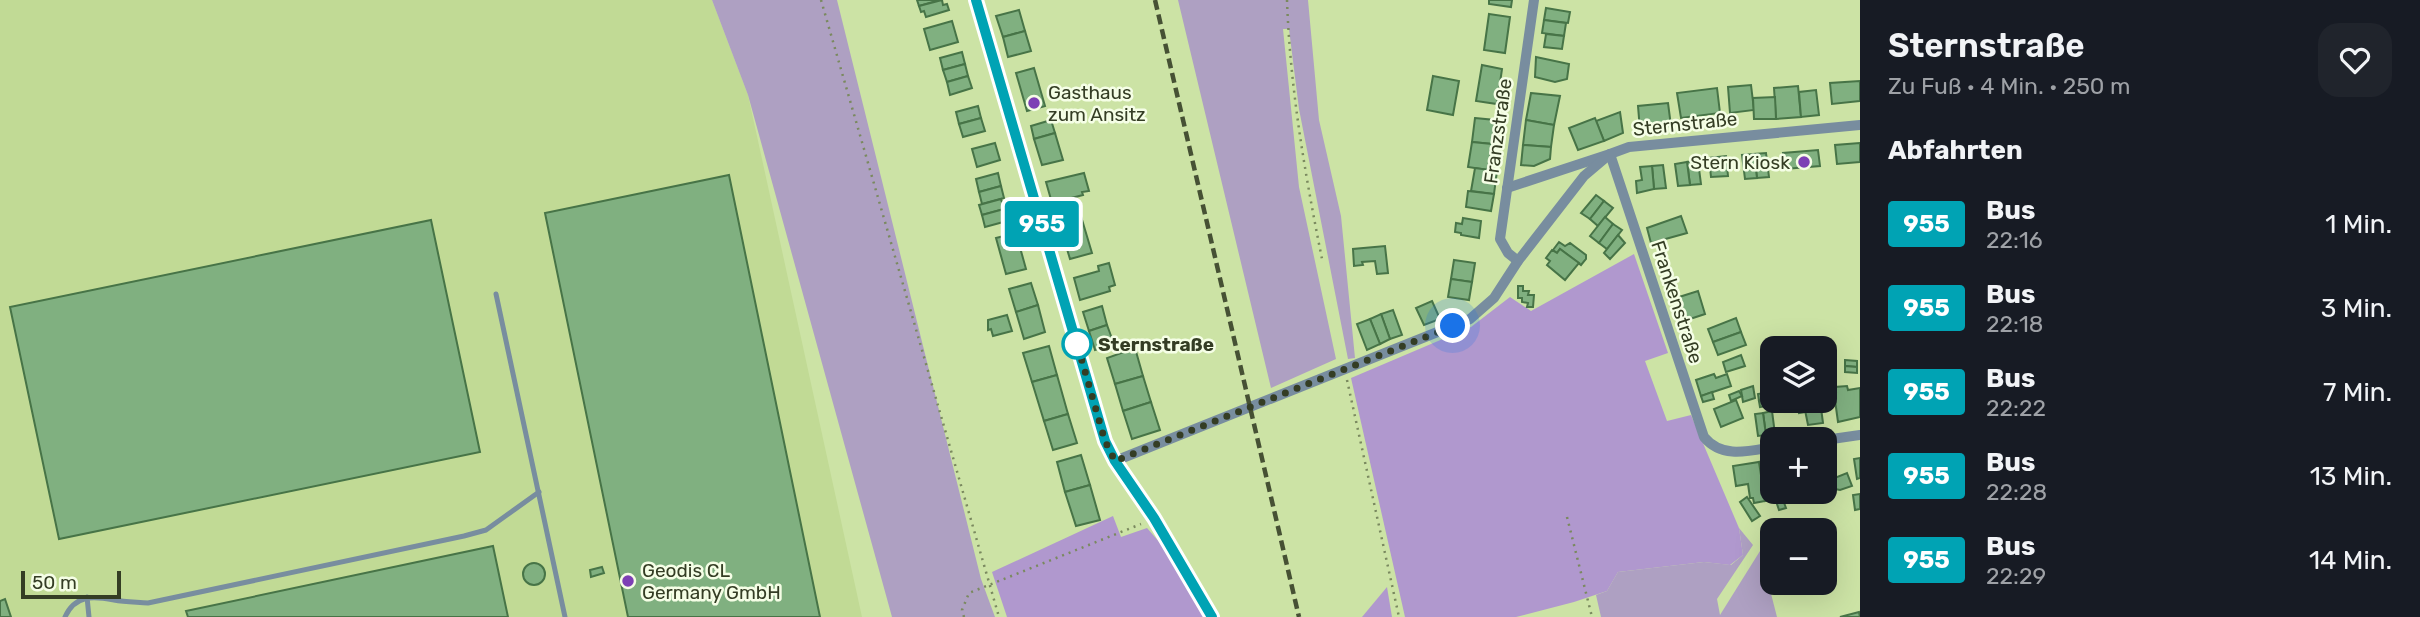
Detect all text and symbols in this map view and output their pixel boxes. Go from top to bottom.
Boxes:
button: heart [2318,23,2392,97]
text: Sternstraße [1888,26,2085,65]
text: Zu Fuß · 4 Min. · 250 m [1888,72,2131,100]
street label: Franzstraße [1479,77,1517,185]
place label: Gasthaus zum Ansitz [1048,81,1146,126]
marker: Gasthaus zum Ansitz [1026,95,1042,111]
street label: Sternstraße [1632,107,1738,141]
text: Abfahrten [1888,135,2023,166]
place label: Stern Kiosk [1690,151,1790,174]
marker: Stern Kiosk [1796,154,1812,170]
text: Bus [1986,195,2035,226]
line badge: 955 [1002,201,1082,247]
text: 1 Min. [2325,209,2392,240]
text: 955 [1019,210,1065,238]
text: 955 [1903,210,1950,238]
text: 22:16 [1986,226,2043,254]
street label: Frankenstraße [1646,238,1708,366]
text: Bus [1986,279,2035,310]
text: 3 Min. [2321,293,2392,324]
text: 955 [1903,294,1950,322]
your location [1435,308,1470,343]
text: 22:18 [1986,310,2043,338]
marker: Sternstraße [1062,329,1092,359]
place label: Sternstraße [1098,333,1214,356]
map controls [1760,336,1837,595]
button: layers [1760,336,1837,413]
text: Bus [1986,363,2035,394]
text: 7 Min. [2323,377,2392,408]
text: 955 [1903,378,1950,406]
text: 22:22 [1986,394,2046,422]
button: + [1760,427,1837,504]
text: Bus [1986,447,2035,478]
text: 13 Min. [2310,461,2392,492]
text: 955 [1903,462,1950,490]
text: 22:28 [1986,478,2047,506]
button: − [1760,518,1837,595]
text: Bus [1986,531,2035,562]
text: 14 Min. [2309,545,2392,576]
text: 955 [1903,546,1950,574]
place label: Geodis CL Germany GmbH [642,559,781,604]
text: 22:29 [1986,562,2046,590]
scale bar [21,568,121,600]
text: 50 m [32,571,77,594]
marker: Geodis CL Germany GmbH [620,573,636,589]

